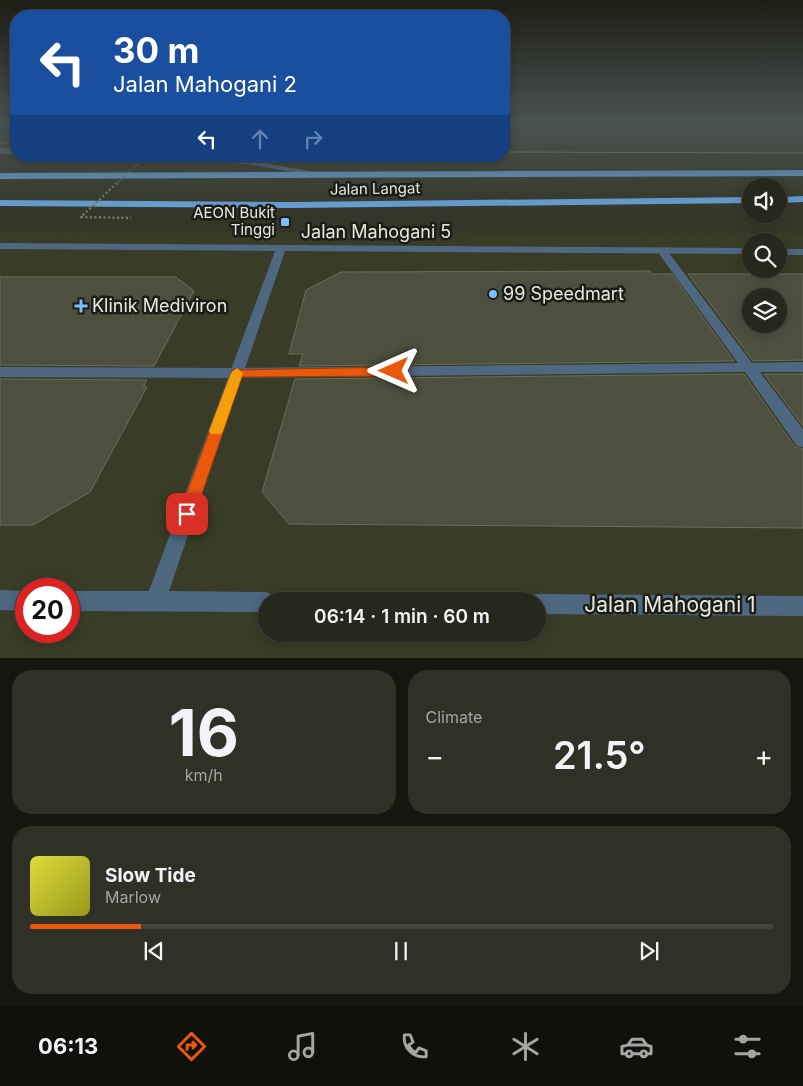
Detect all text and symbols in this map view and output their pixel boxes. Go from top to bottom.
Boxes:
text: 30 m [113,29,199,71]
icon: left [30,30,95,95]
text: Jalan Mahogani 2 [113,71,297,97]
icon: left [193,125,221,153]
icon: ahead [246,125,274,153]
icon: right [299,125,327,153]
street label: Jalan Langat [330,178,420,199]
map controls [742,178,787,333]
button: sound [742,178,787,223]
place label: AEON Bukit Tinggi [193,203,275,239]
marker: AEON Bukit Tinggi [279,216,291,228]
street label: Jalan Mahogani 5 [301,221,451,242]
button: search [742,233,787,278]
place label: 99 Speedmart [503,283,624,304]
marker: 99 Speedmart [487,288,499,300]
button: layers [742,288,787,333]
place label: Klinik Mediviron [92,295,227,316]
marker: Klinik Mediviron [74,299,88,313]
position arrow [367,344,419,396]
pin [166,493,208,535]
icon: arrive [173,500,201,528]
speed limit sign: 20 [15,578,80,643]
street label: Jalan Mahogani 1 [584,592,756,617]
text: 06:14 · 1 min · 60 m [314,605,490,628]
text: 16 [169,693,239,772]
text: Climate [426,707,482,727]
text: 21.5° [553,732,646,778]
text: − [426,739,444,773]
text: + [754,739,773,773]
text: km/h [185,765,223,785]
text: Slow Tide [105,864,196,887]
text: Marlow [105,887,161,907]
icon: previous [140,937,168,965]
icon: pause [387,937,415,965]
icon: next [635,937,663,965]
icon: directions [174,1029,209,1064]
icon: music [285,1029,320,1064]
icon: phone [397,1029,432,1064]
icon: climate [508,1029,543,1064]
icon: car [619,1029,654,1064]
icon: filters [730,1029,765,1064]
text: 06:13 [38,1033,98,1059]

